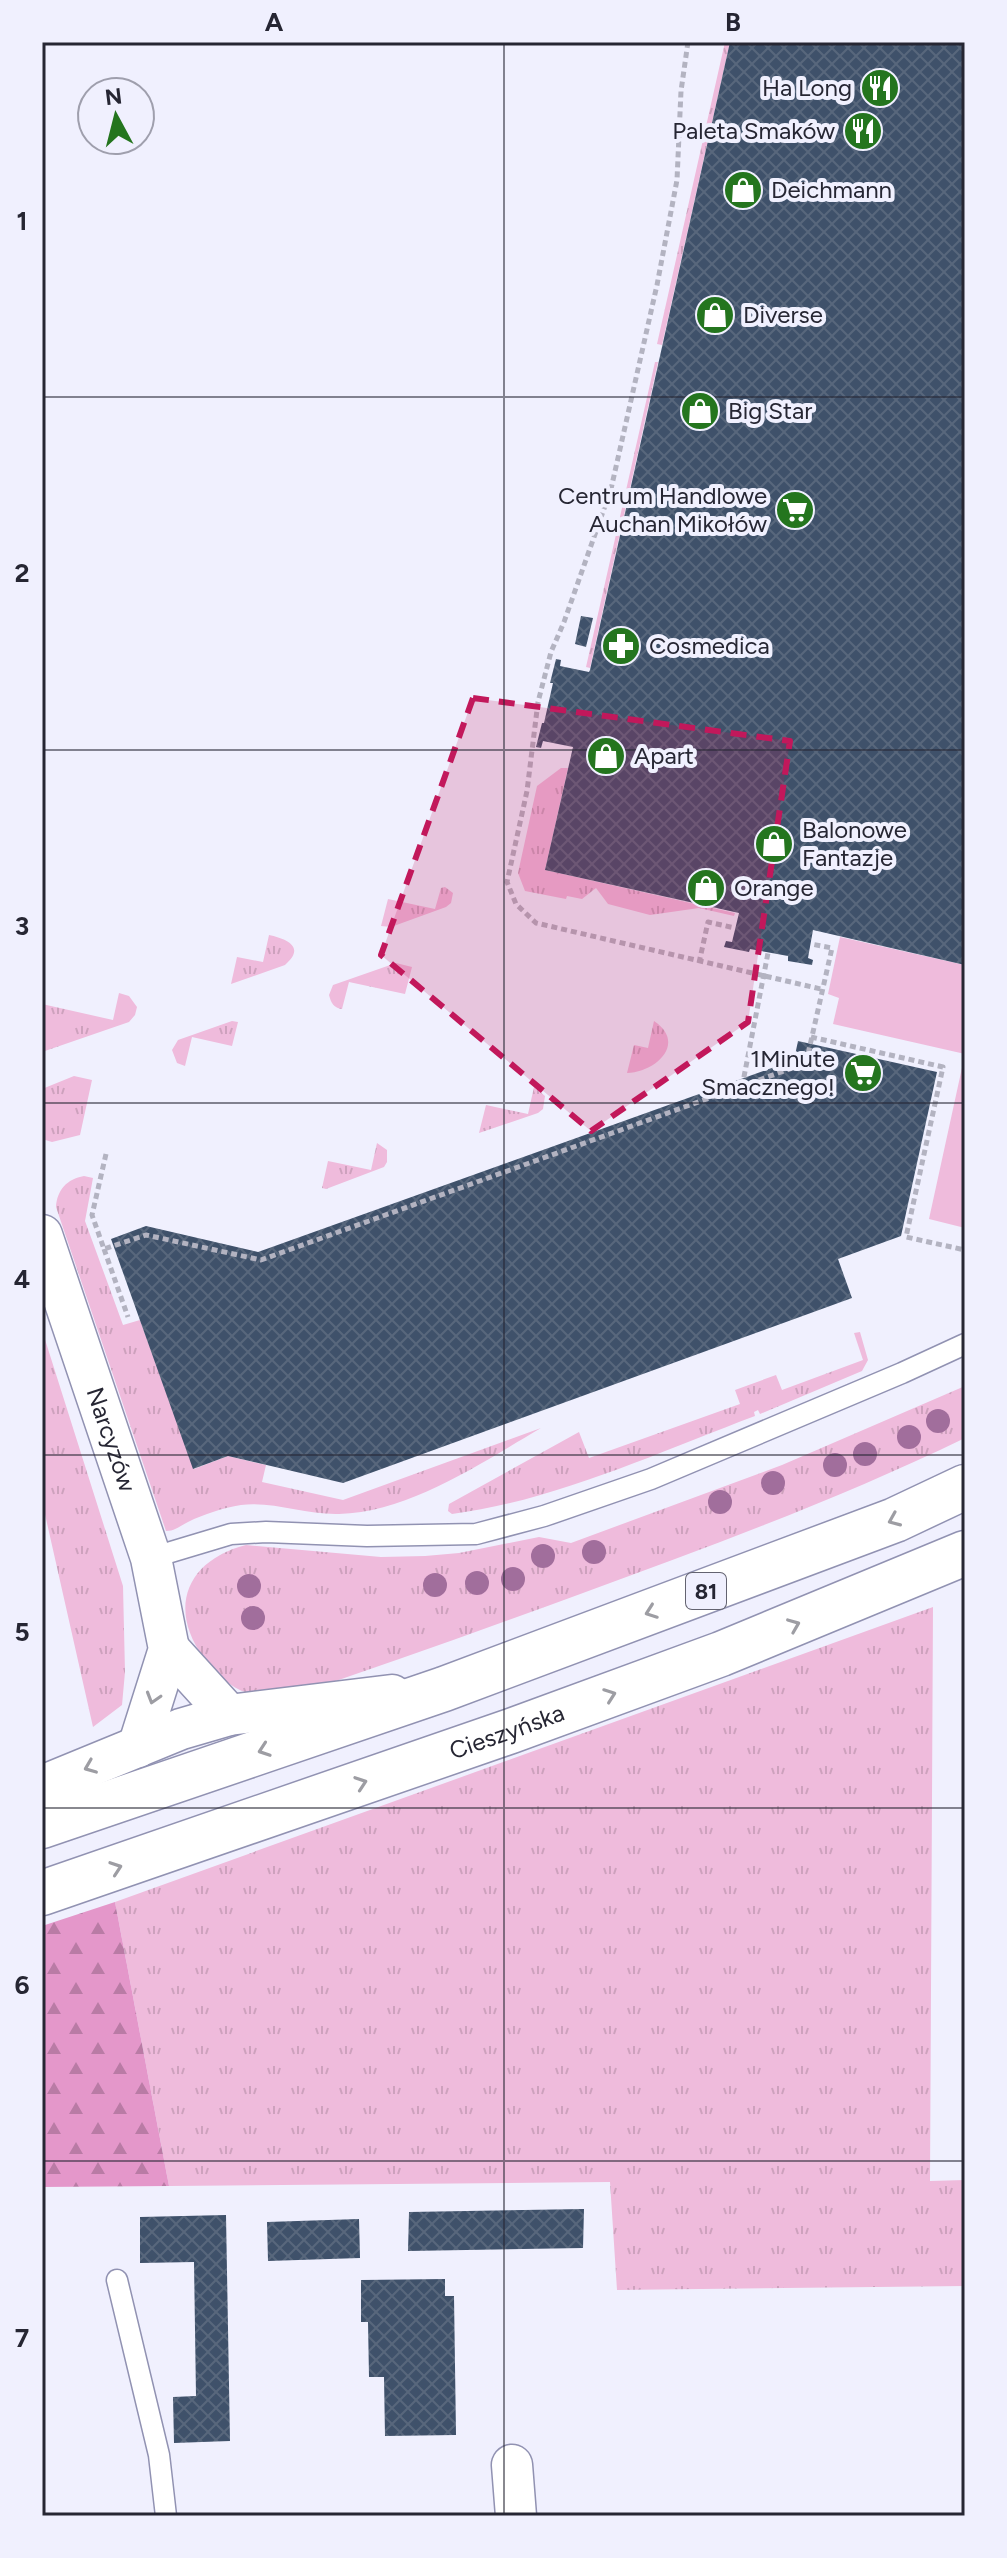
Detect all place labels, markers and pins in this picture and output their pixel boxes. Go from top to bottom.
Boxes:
restaurant icon: Ha Long [859,67,901,109]
place label: Ha Long [762,73,852,102]
restaurant icon: Paleta Smaków [842,110,884,152]
place label: Paleta Smaków [672,116,835,145]
shop icon: Deichmann [722,169,764,211]
place label: Deichmann [771,175,892,204]
shop icon: Diverse [694,294,736,336]
place label: Diverse [743,300,823,329]
shop icon: Big Star [679,390,721,432]
place label: Big Star [728,396,812,425]
place label: Centrum Handlowe Auchan Mikołów [558,481,767,538]
supermarket icon: Centrum Handlowe Auchan Mikołów [774,489,816,531]
pharmacy icon: Cosmedica [600,625,642,667]
place label: Cosmedica [649,631,770,660]
shop icon: Apart [585,735,627,777]
place label: Apart [634,741,694,770]
place label: Balonowe Fantazje [802,815,907,872]
shop icon: Balonowe Fantazje [753,823,795,865]
shop icon: Orange [685,867,727,909]
place label: Orange [734,873,814,902]
place label: 1Minute Smacznego! [701,1044,835,1101]
supermarket icon: 1Minute Smacznego! [842,1052,884,1094]

